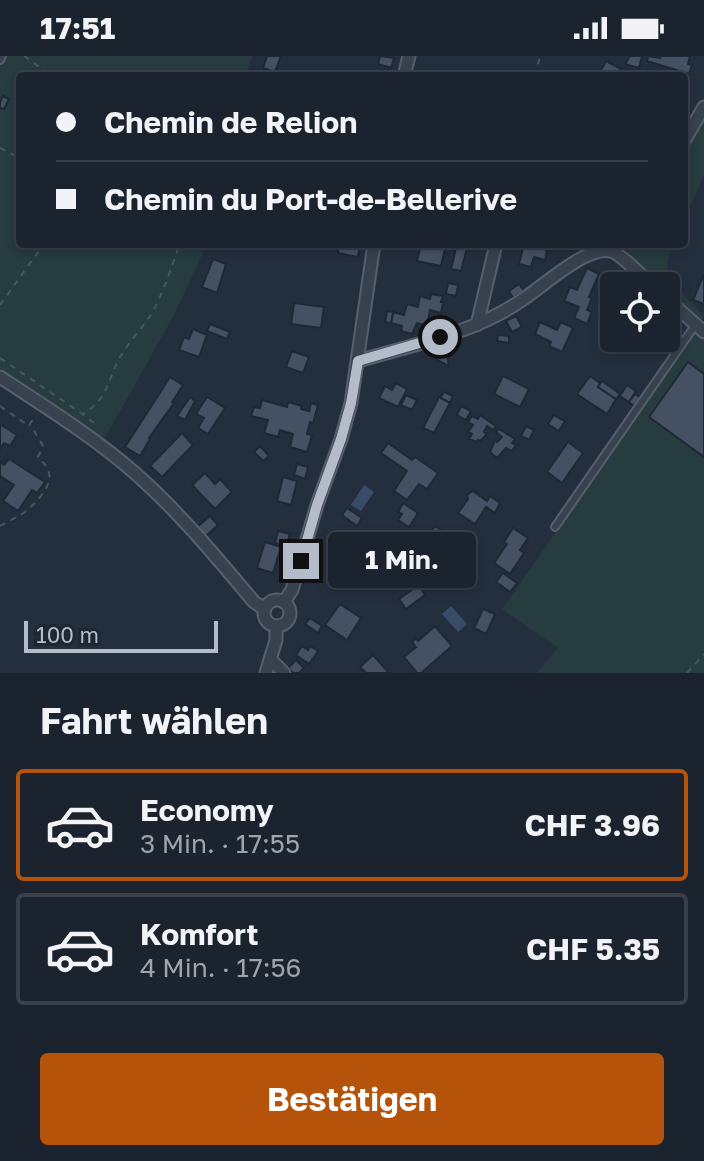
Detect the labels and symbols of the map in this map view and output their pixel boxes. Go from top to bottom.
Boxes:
route start [422,319,458,355]
callout: 1 Min. [329,533,477,589]
route end [283,543,319,579]
scale bar [24,617,218,653]

